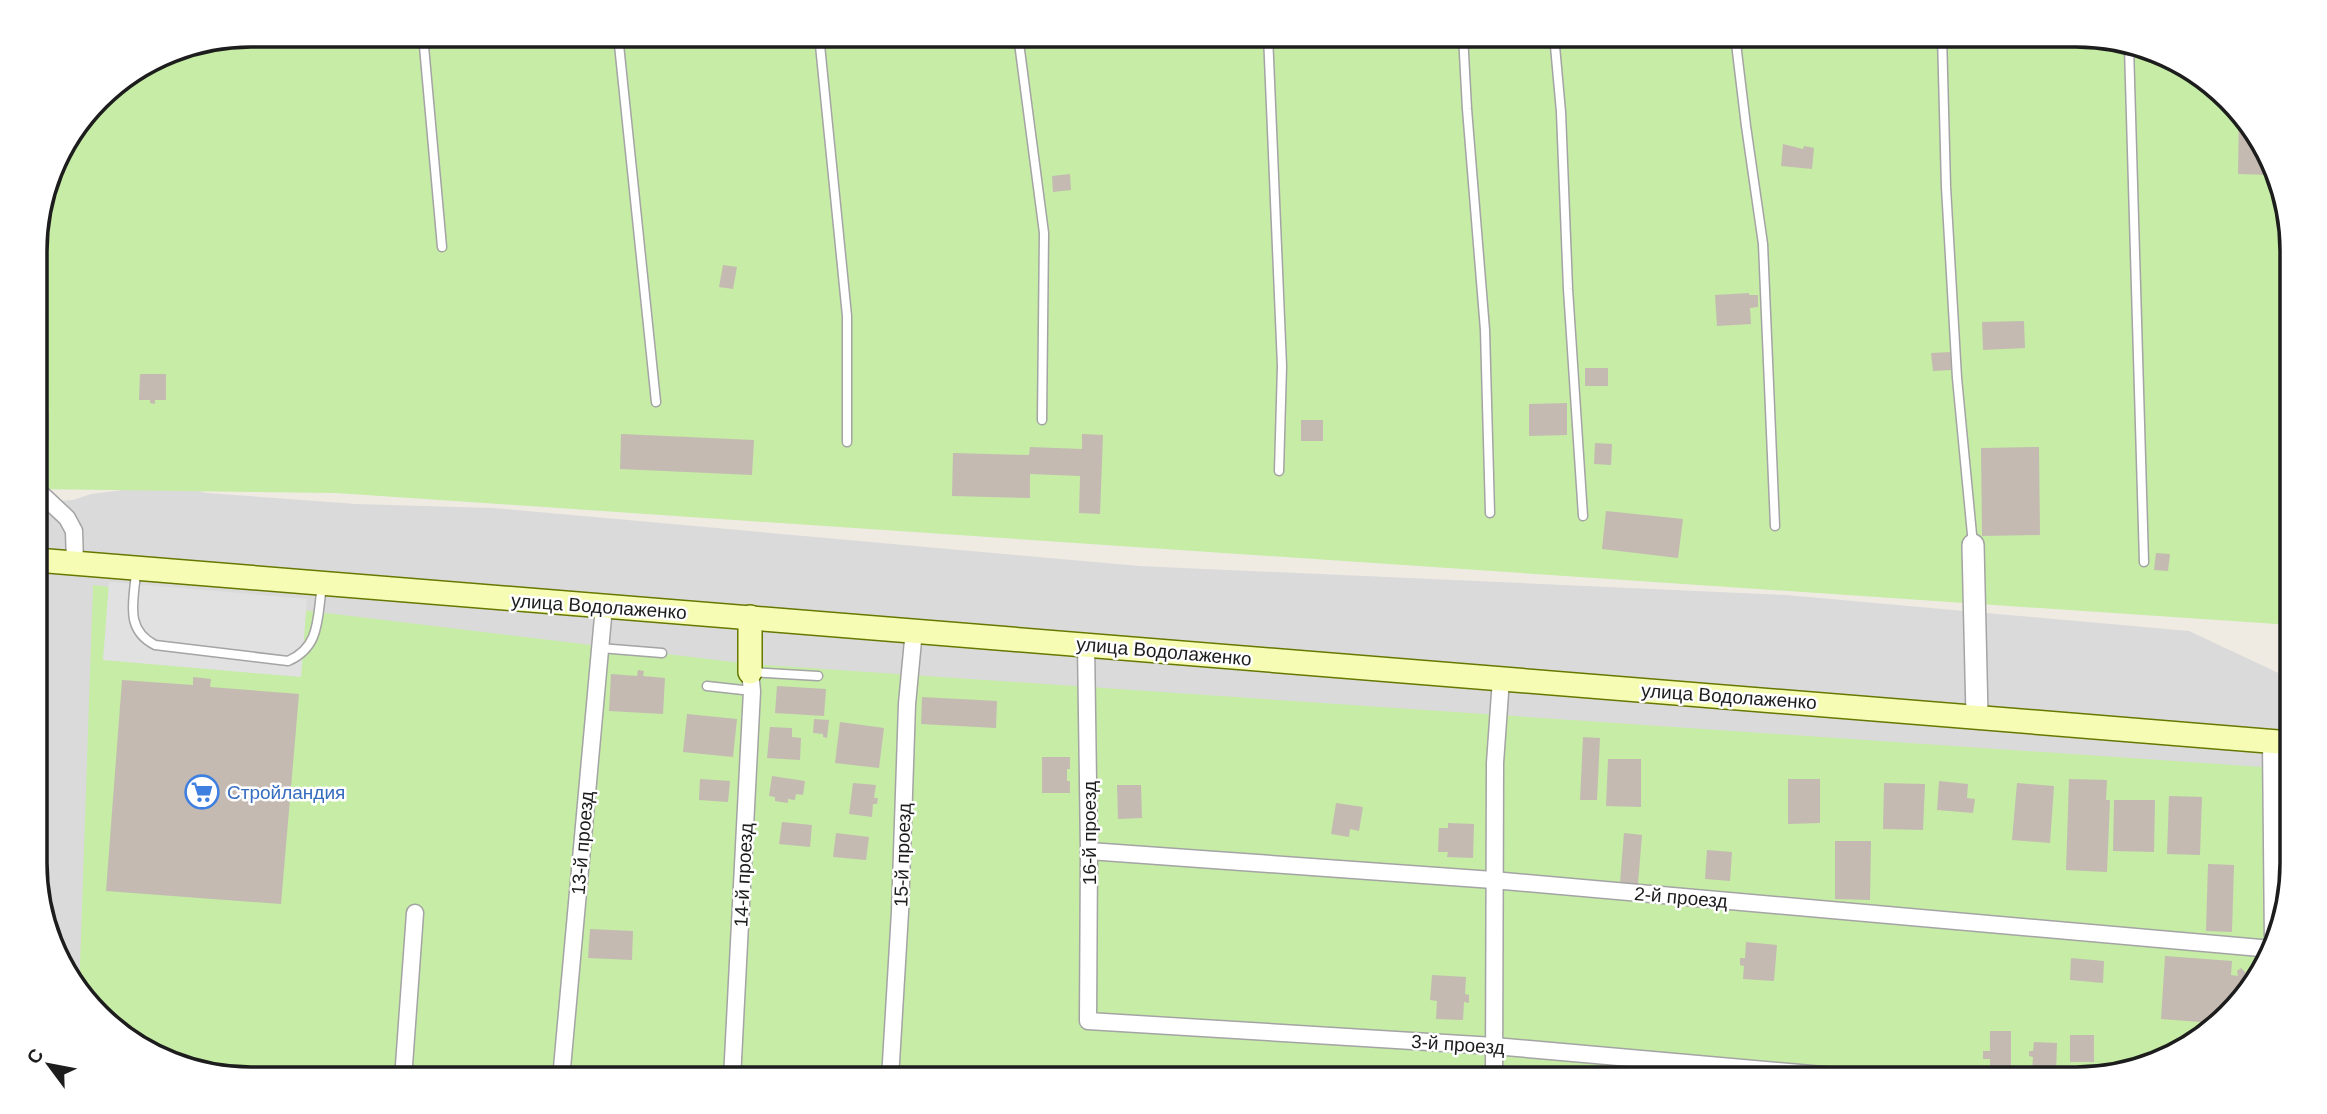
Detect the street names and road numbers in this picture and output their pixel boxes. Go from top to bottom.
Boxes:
street label: улица Водолаженко [510,590,688,623]
street label: улица Водолаженко [1075,633,1253,670]
street label: улица Водолаженко [1640,680,1818,713]
street label: 16-й проезд [1079,781,1100,885]
street label: 13-й проезд [567,790,598,896]
street label: 15-й проезд [890,803,915,908]
street label: 14-й проезд [730,822,757,928]
street label: 2-й проезд [1633,883,1729,912]
street label: 3-й проезд [1410,1031,1505,1058]

